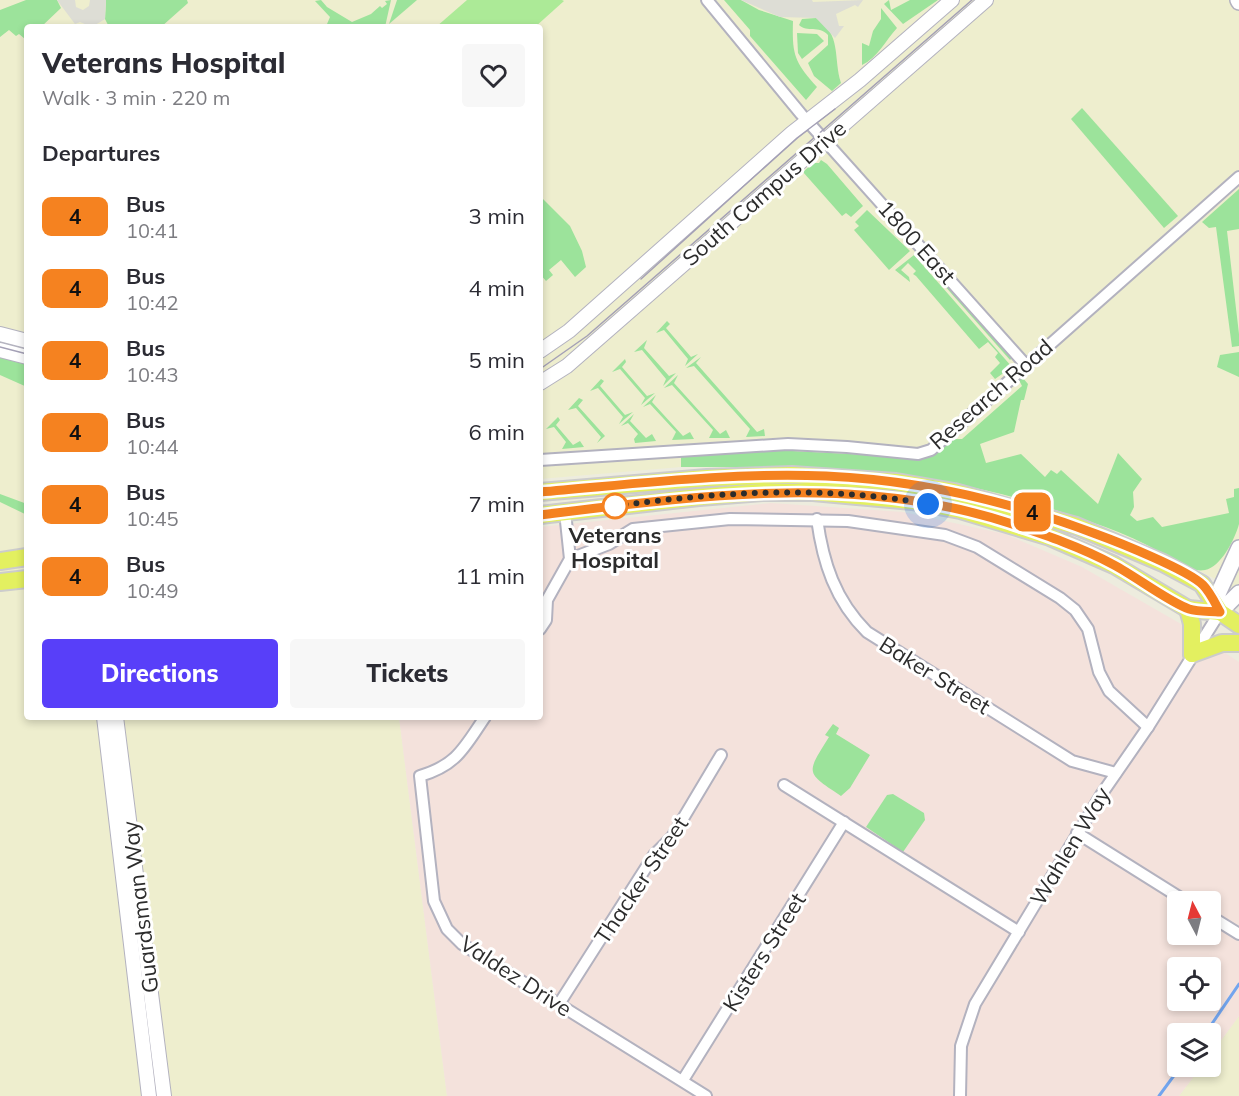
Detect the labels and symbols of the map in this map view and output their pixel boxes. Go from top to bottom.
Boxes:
street label: South Campus Drive [676,114,852,272]
street label: 1800 East [872,194,962,290]
street label: Research Road [924,333,1058,455]
your location [913,489,943,519]
line badge: 4 [1012,492,1052,532]
marker: Veterans Hospital [602,493,628,519]
place label: Veterans Hospital [567,521,662,574]
street label: Baker Street [874,630,996,720]
street label: Wahlen Way [1024,781,1116,910]
street label: Thacker Street [588,811,694,949]
street label: Guardsman Way [116,819,164,995]
street label: Kisters Street [716,887,812,1017]
north arrow [1167,891,1221,945]
street label: Valdez Drive [455,929,577,1023]

